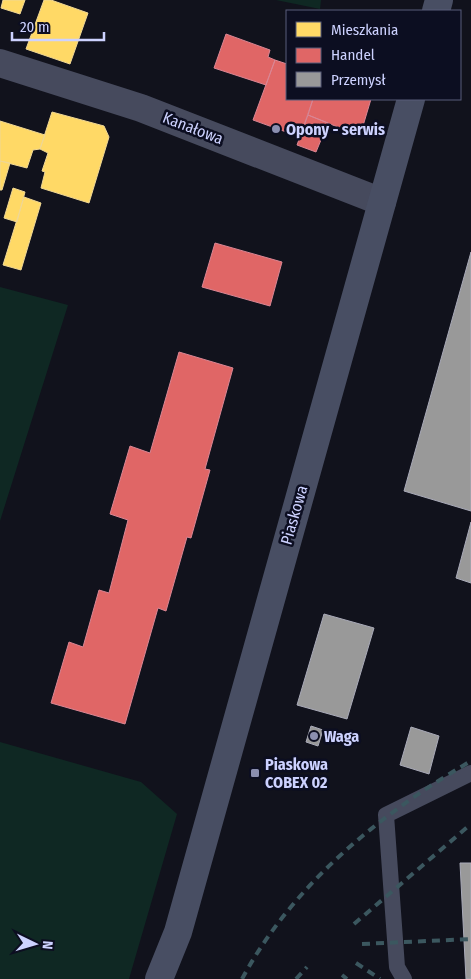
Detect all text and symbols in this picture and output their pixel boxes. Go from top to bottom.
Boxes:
scale bar [12,10,105,42]
legend [286,10,461,100]
text: 20 m [20,18,50,36]
text: Mieszkania [331,21,398,39]
text: Handel [331,46,375,64]
text: Przemysł [331,71,386,89]
street label: Kanałowa [160,108,226,148]
place label: Opony - serwis [286,120,385,139]
marker: Opony - serwis [270,123,282,135]
street label: Piaskowa [276,483,312,547]
place label: Waga [324,727,359,746]
marker: Waga [308,730,320,742]
place label: Piaskowa COBEX 02 [265,755,328,792]
marker: Piaskowa COBEX 02 [249,767,261,779]
north arrow [10,919,60,969]
text: N [39,940,56,950]

